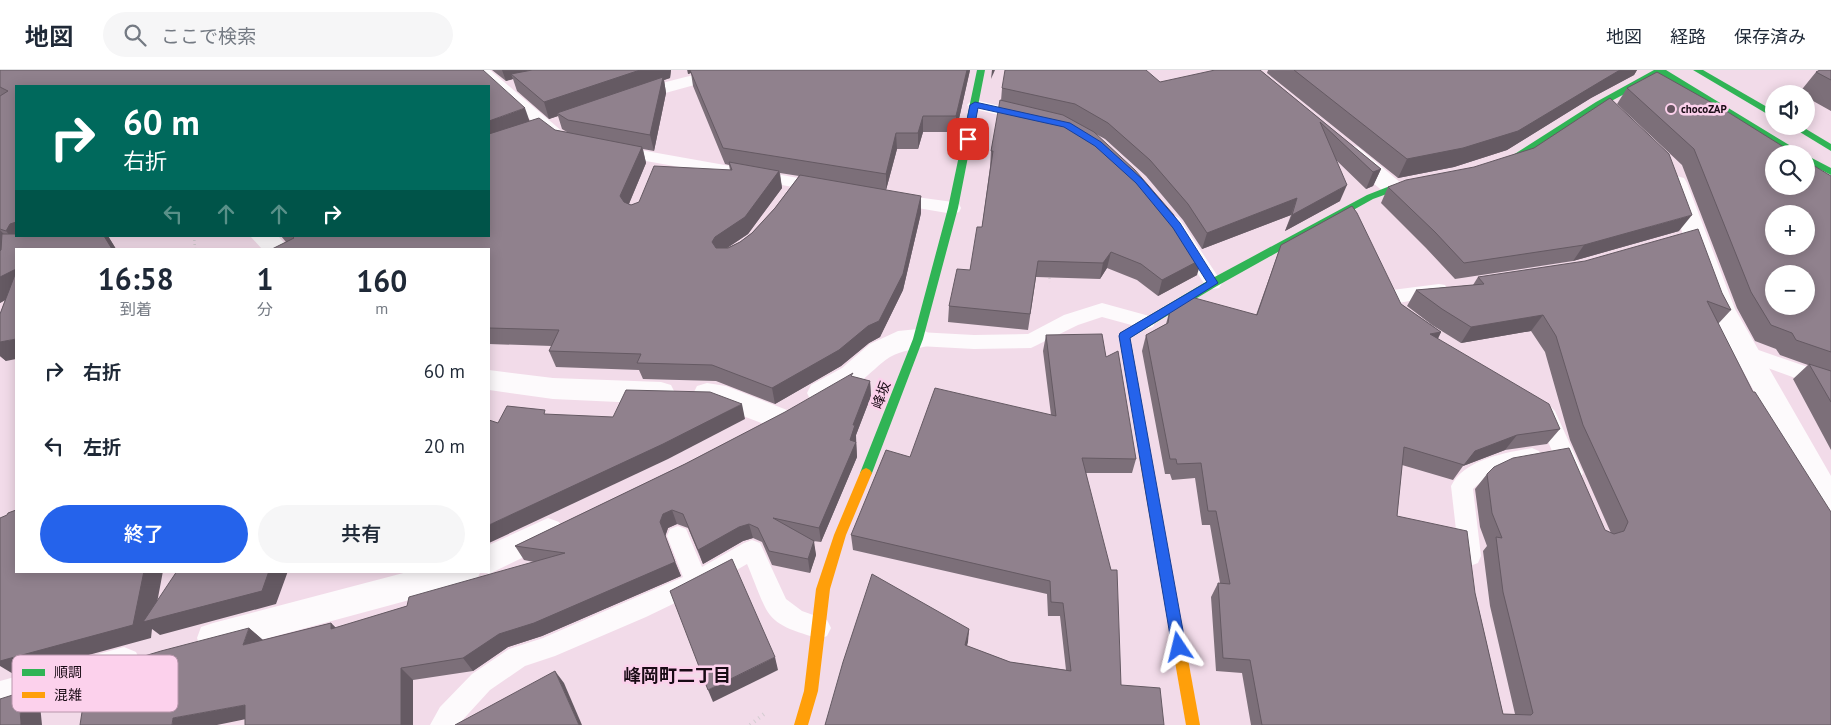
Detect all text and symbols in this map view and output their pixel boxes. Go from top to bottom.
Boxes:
search box [103,12,453,57]
text: 地図 [25,21,73,52]
icon: search [121,21,149,49]
text: ここで検索 [161,24,256,48]
text: 地図 [1606,25,1642,48]
text: 経路 [1670,25,1706,48]
text: 保存済み [1734,25,1806,48]
map controls [1765,85,1815,315]
button: sound [1765,85,1815,135]
text: 60 m [123,99,200,145]
place label: chocoZAP [1681,102,1727,116]
marker: chocoZAP [1665,103,1677,115]
icon: right [40,105,105,170]
pin [947,118,989,160]
icon: arrive [954,125,982,153]
button: search [1765,145,1815,195]
text: 右折 [123,147,167,175]
icon: left [159,200,187,228]
icon: ahead [212,200,240,228]
icon: ahead [265,200,293,228]
icon: right [318,200,346,228]
button: + [1765,205,1815,255]
text: 16:58 [98,259,174,298]
text: 1 [257,259,274,298]
text: 160 [356,261,407,300]
button: − [1765,265,1815,315]
text: m [375,298,388,318]
text: 到着 [120,299,152,319]
text: 分 [257,299,273,319]
icon: right [40,357,68,385]
text: 60 m [424,359,465,383]
text: 右折 [83,360,121,384]
street label: 峰坂 [868,379,894,411]
icon: left [40,432,68,460]
text: 20 m [424,434,465,458]
text: 左折 [83,435,121,459]
button: 終了 [40,505,248,563]
button: 共有 [258,505,465,563]
position arrow [1152,620,1204,672]
legend [12,655,178,712]
text: 順調 [54,663,82,681]
district label: 峰岡町二丁目 [623,664,731,687]
text: 混雑 [54,686,82,704]

